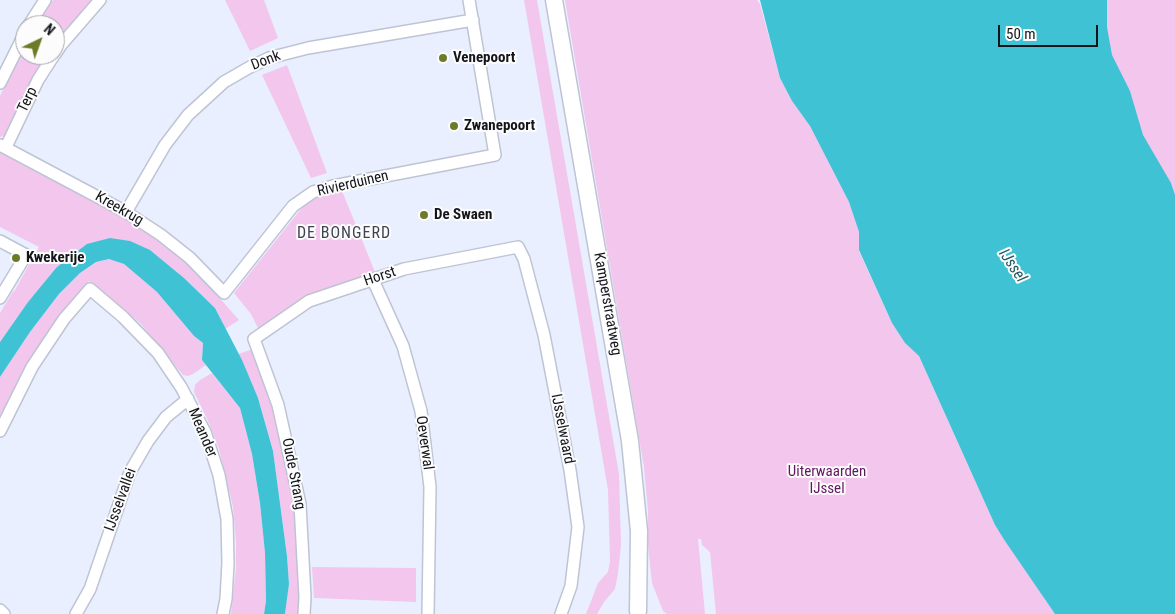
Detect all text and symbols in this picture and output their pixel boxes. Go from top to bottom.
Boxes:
north arrow [15,15,65,65]
scale bar [1000,15,1100,47]
text: N [41,21,58,38]
text: 50 m [1006,25,1036,43]
street label: Donk [249,47,283,75]
place label: Venepoort [453,49,515,67]
marker: Venepoort [437,52,449,64]
street label: Terp [14,84,42,116]
place label: Zwanepoort [464,117,535,135]
marker: Zwanepoort [448,120,460,132]
street label: Rivierduinen [316,167,390,201]
street label: Kreekrug [92,188,146,230]
place label: De Swaen [434,206,492,224]
marker: De Swaen [418,209,430,221]
district label: DE BONGERD [296,224,392,244]
water label: IJssel [994,246,1030,286]
place label: Kwekerije [26,249,84,267]
street label: Kamperstraatweg [589,251,625,357]
marker: Kwekerije [10,252,22,264]
street label: Horst [362,263,398,291]
street label: IJsselwaard [546,392,578,466]
street label: Meander [184,406,220,460]
street label: Oeverwal [411,415,437,471]
street label: Oude Strang [277,437,309,511]
park label: Uiterwaarden IJssel [788,463,866,498]
street label: IJsselvallei [101,466,141,534]

